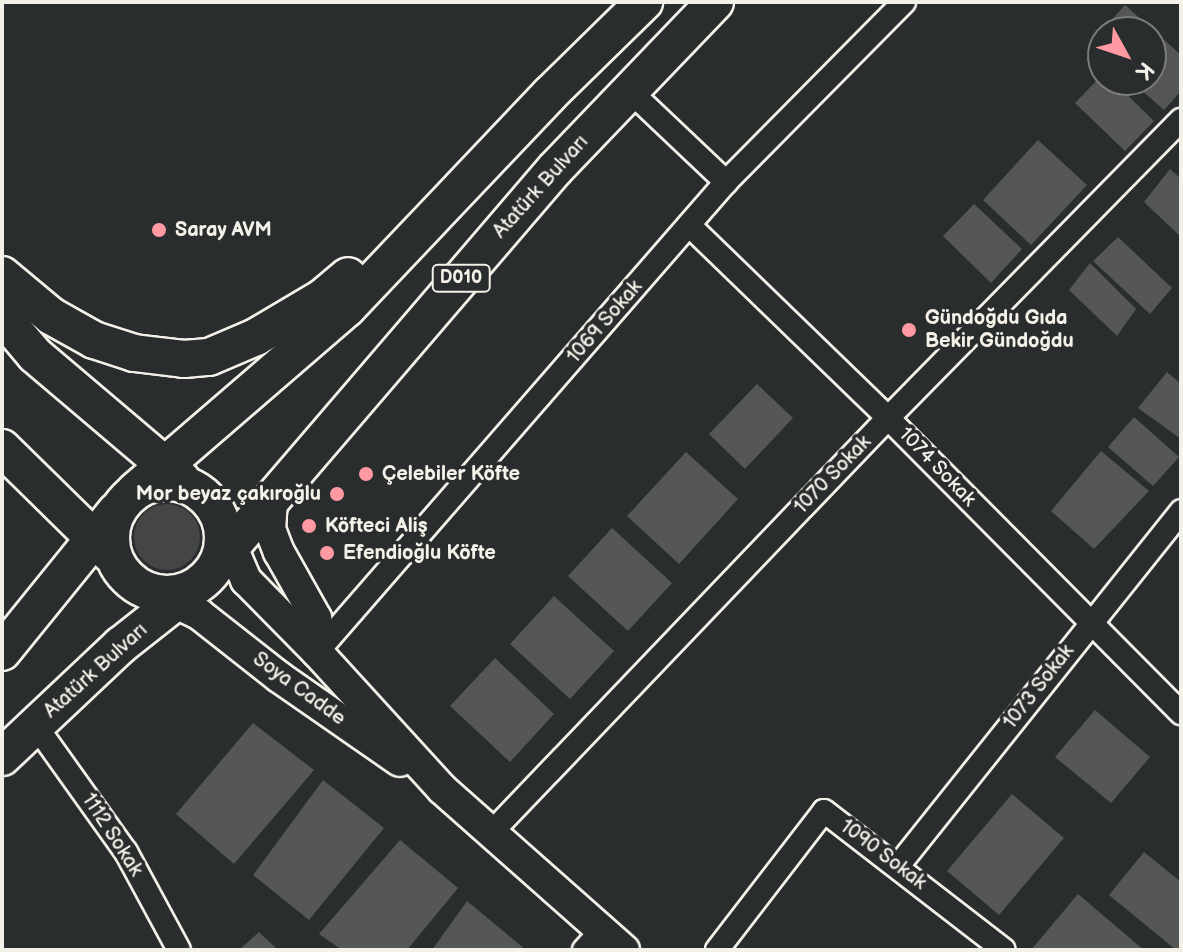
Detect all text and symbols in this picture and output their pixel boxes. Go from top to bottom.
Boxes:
north arrow [1087,16,1167,96]
text: K [1129,56,1159,85]
street label: Atatürk Bulvarı [488,130,594,244]
place label: Saray AVM [175,218,272,242]
marker: Saray AVM [150,221,168,239]
road number: D010 [431,264,491,292]
street label: 1069 Sokak [562,275,648,369]
place label: Gündoğdu Gıda Bekir Gündoğdu [925,306,1074,353]
marker: Gündoğdu Gıda Bekir Gündoğdu [900,321,918,339]
street label: 1074 Sokak [893,422,981,512]
street label: 1070 Sokak [789,431,877,519]
place label: Çelebiler Köfte [382,462,520,486]
marker: Çelebiler Köfte [357,465,375,483]
place label: Mor beyaz çakıroğlu [136,482,321,506]
marker: Mor beyaz çakıroğlu [328,485,346,503]
place label: Köfteci Aliş [325,514,427,538]
marker: Köfteci Aliş [300,517,318,535]
place label: Efendioğlu Köfte [343,541,496,565]
marker: Efendioğlu Köfte [318,544,336,562]
street label: Atatürk Bulvarı [39,618,153,724]
street label: 1073 Sokak [998,640,1080,734]
street label: Soya Cadde [248,647,350,731]
street label: 1112 Sokak [76,789,148,881]
street label: 1090 Sokak [835,815,931,895]

